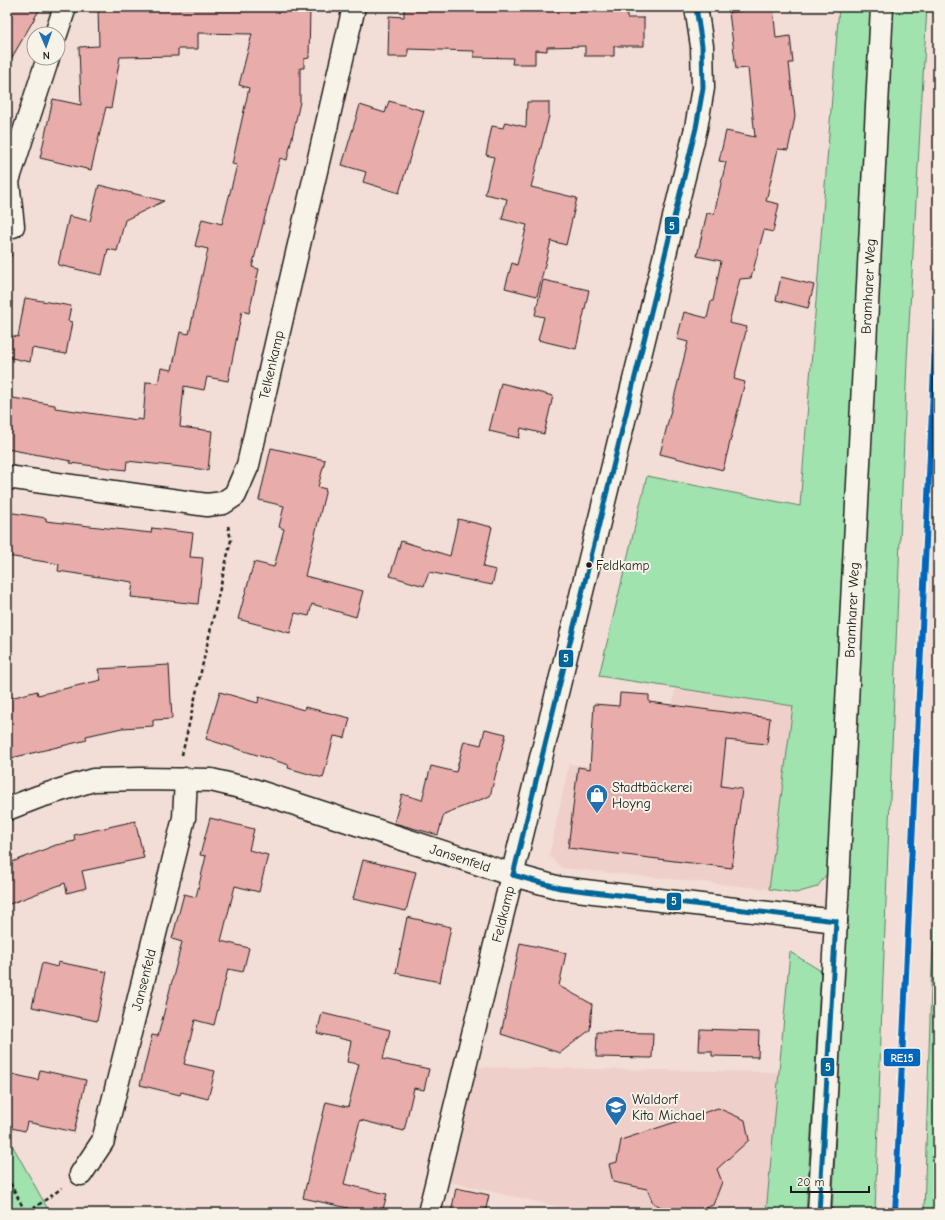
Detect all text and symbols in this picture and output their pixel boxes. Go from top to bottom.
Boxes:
north arrow [26,26,66,66]
text: N [43,49,50,62]
line badge: 5 [664,216,680,235]
text: 5 [669,220,675,233]
street label: Bramharer Weg [857,238,879,335]
street label: Telkenkamp [255,329,287,401]
place label: Feldkamp [596,558,649,573]
marker: Feldkamp [584,560,594,570]
street label: Bramharer Weg [841,562,863,658]
line badge: 5 [558,649,574,668]
text: 5 [563,652,569,665]
place label: Stadtbäckerei Hoyng [612,779,692,812]
shop icon: Stadtbäckerei Hoyng [584,782,610,815]
street label: Jansenfeld [428,840,493,876]
street label: Feldkamp [488,884,518,944]
line badge: 5 [666,892,682,911]
text: 5 [671,895,677,908]
street label: Jansenfeld [128,947,159,1012]
line badge: RE15 [883,1048,921,1067]
text: RE15 [890,1052,914,1065]
line badge: 5 [820,1057,835,1077]
text: 5 [825,1061,831,1074]
place label: Waldorf Kita Michael [632,1091,705,1124]
school or university icon: Waldorf Kita Michael [603,1094,629,1127]
scale bar [791,1168,869,1194]
text: 20 m [797,1175,825,1189]

